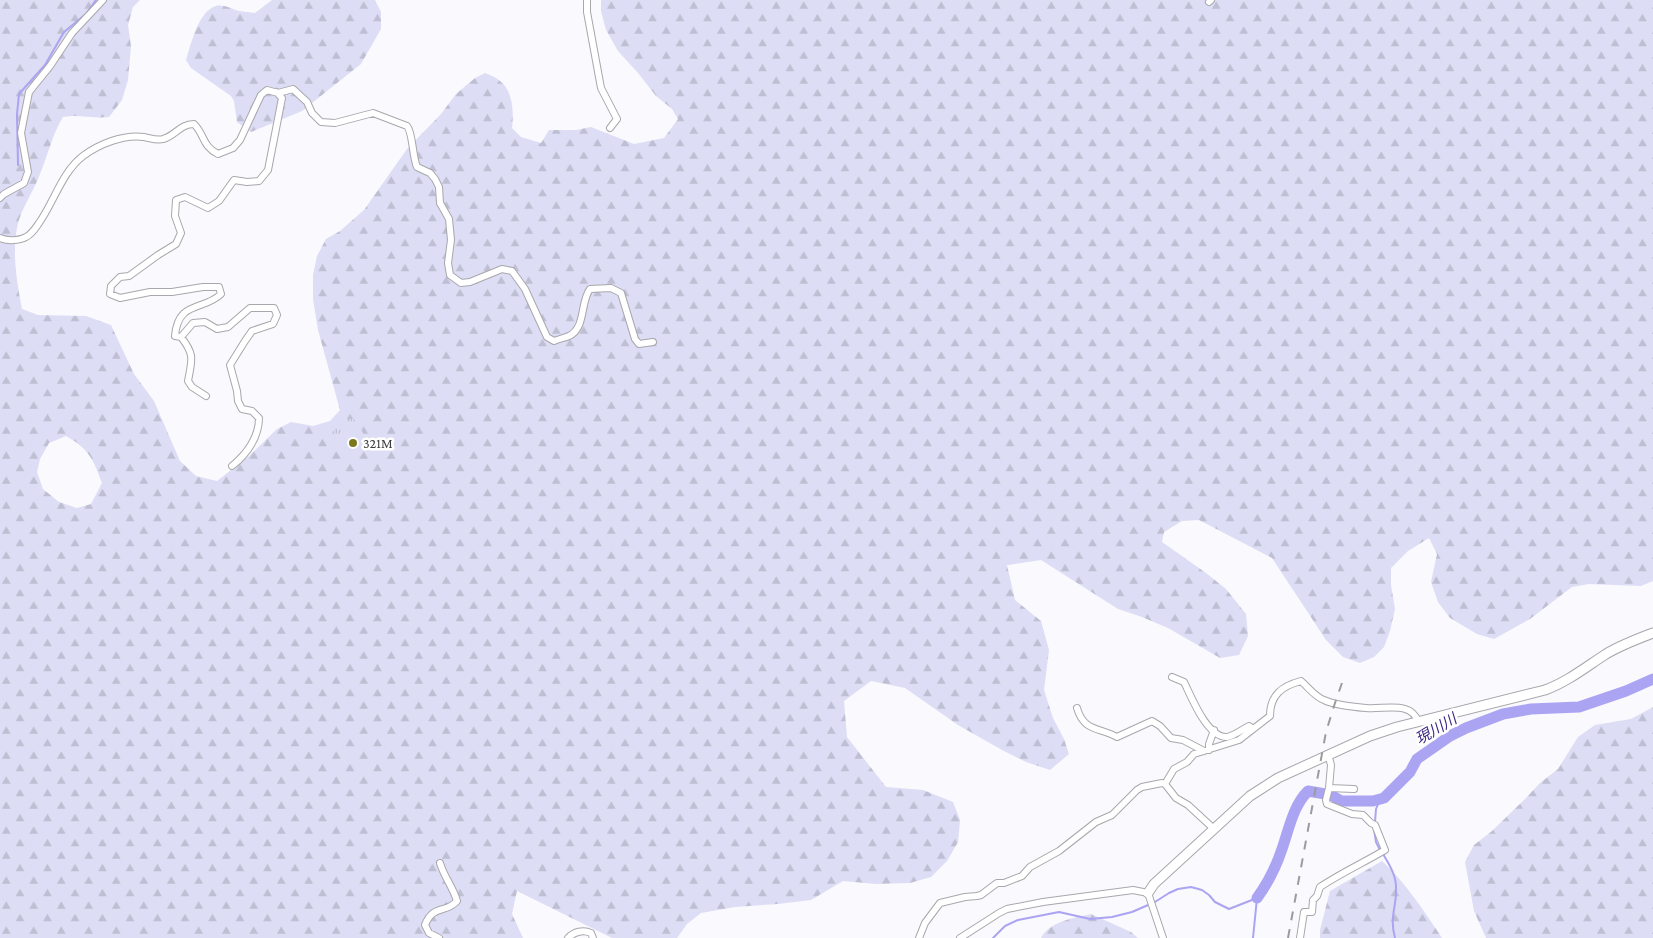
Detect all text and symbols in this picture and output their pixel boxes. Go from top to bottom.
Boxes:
place label: 321M [363,435,393,451]
marker: 321M [347,437,359,449]
water label: 現川川 [1413,710,1461,747]

